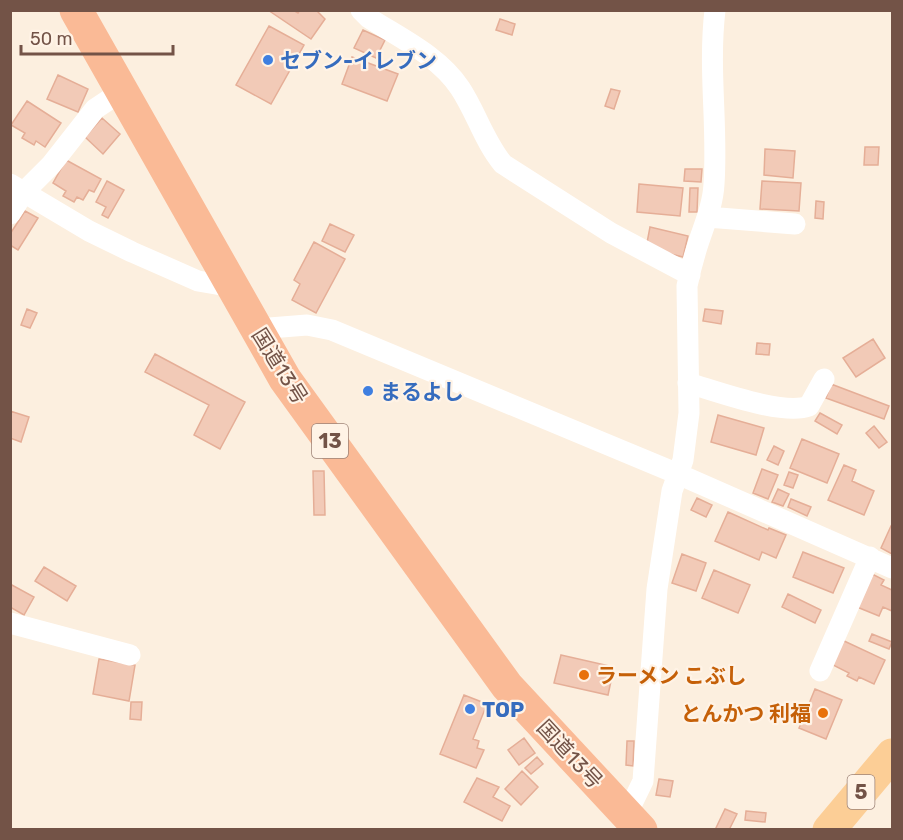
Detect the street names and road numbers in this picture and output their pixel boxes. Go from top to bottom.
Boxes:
street label: 国道13号 [247,323,313,409]
road number: 13 [312,424,348,458]
street label: 国道13号 [532,715,608,793]
road number: 5 [848,775,874,809]

